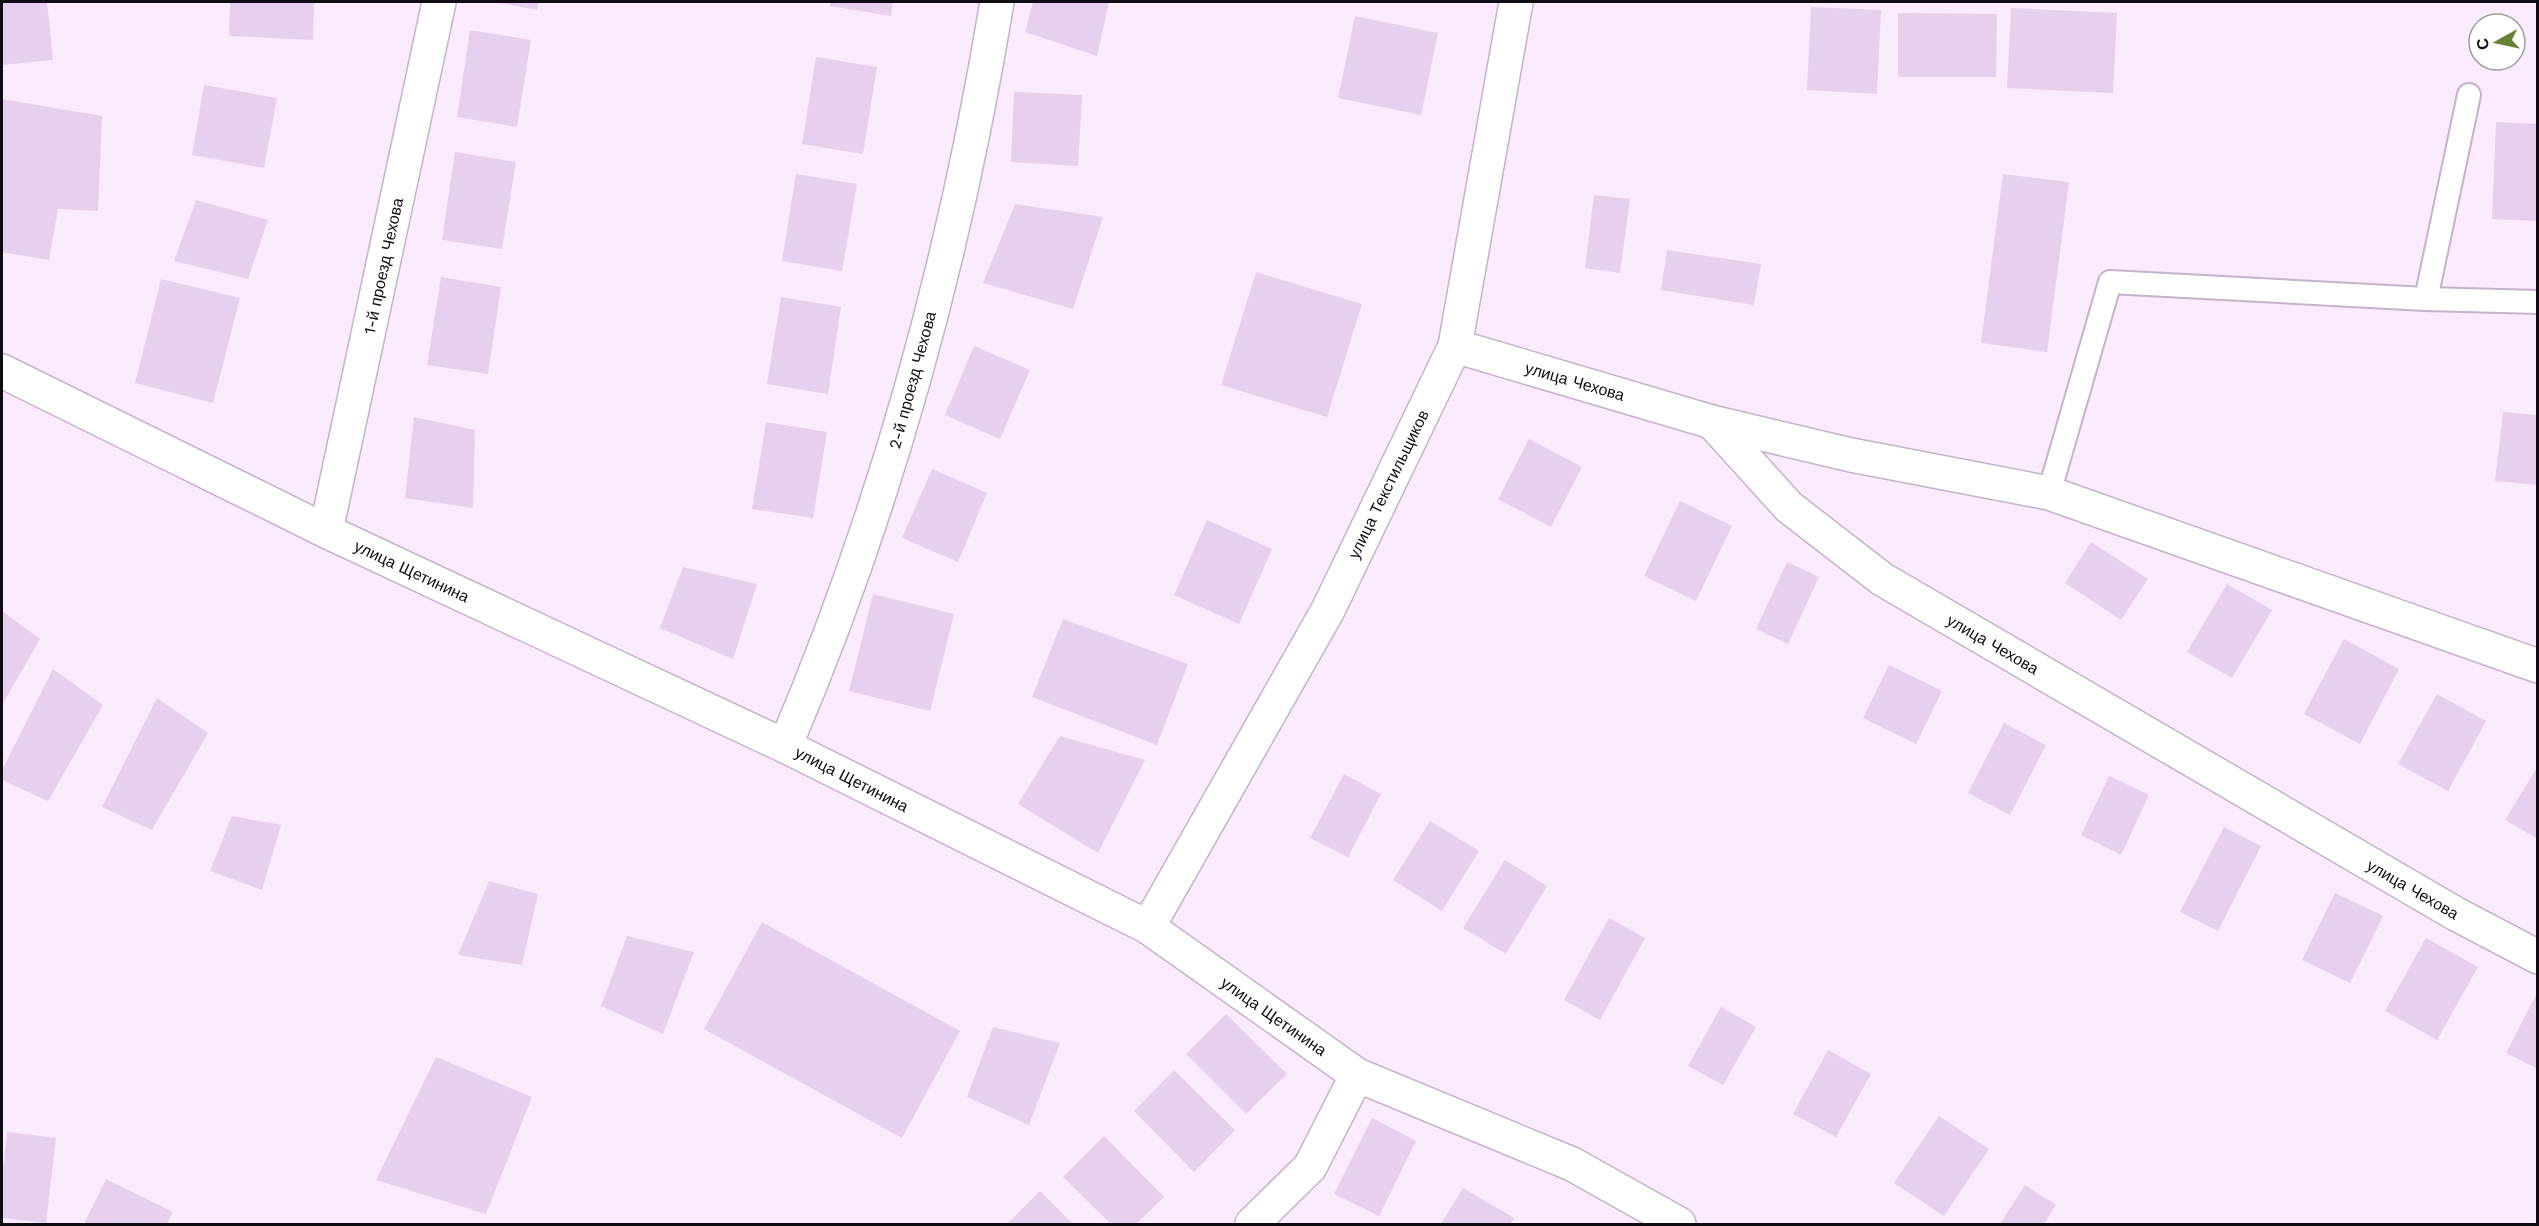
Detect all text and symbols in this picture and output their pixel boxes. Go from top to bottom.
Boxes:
north arrow [2467,12,2527,72]
text: С [2472,37,2493,51]
street label: 1-й проезд Чехова [360,196,407,336]
street label: 2-й проезд Чехова [885,309,940,451]
street label: улица Чехова [1523,358,1627,405]
street label: улица Текстильщиков [1344,407,1433,562]
street label: улица Щетинина [351,537,472,606]
street label: улица Чехова [1944,611,2042,678]
street label: улица Щетинина [792,743,912,816]
street label: улица Чехова [2364,856,2462,923]
street label: улица Щетинина [1217,973,1330,1060]

